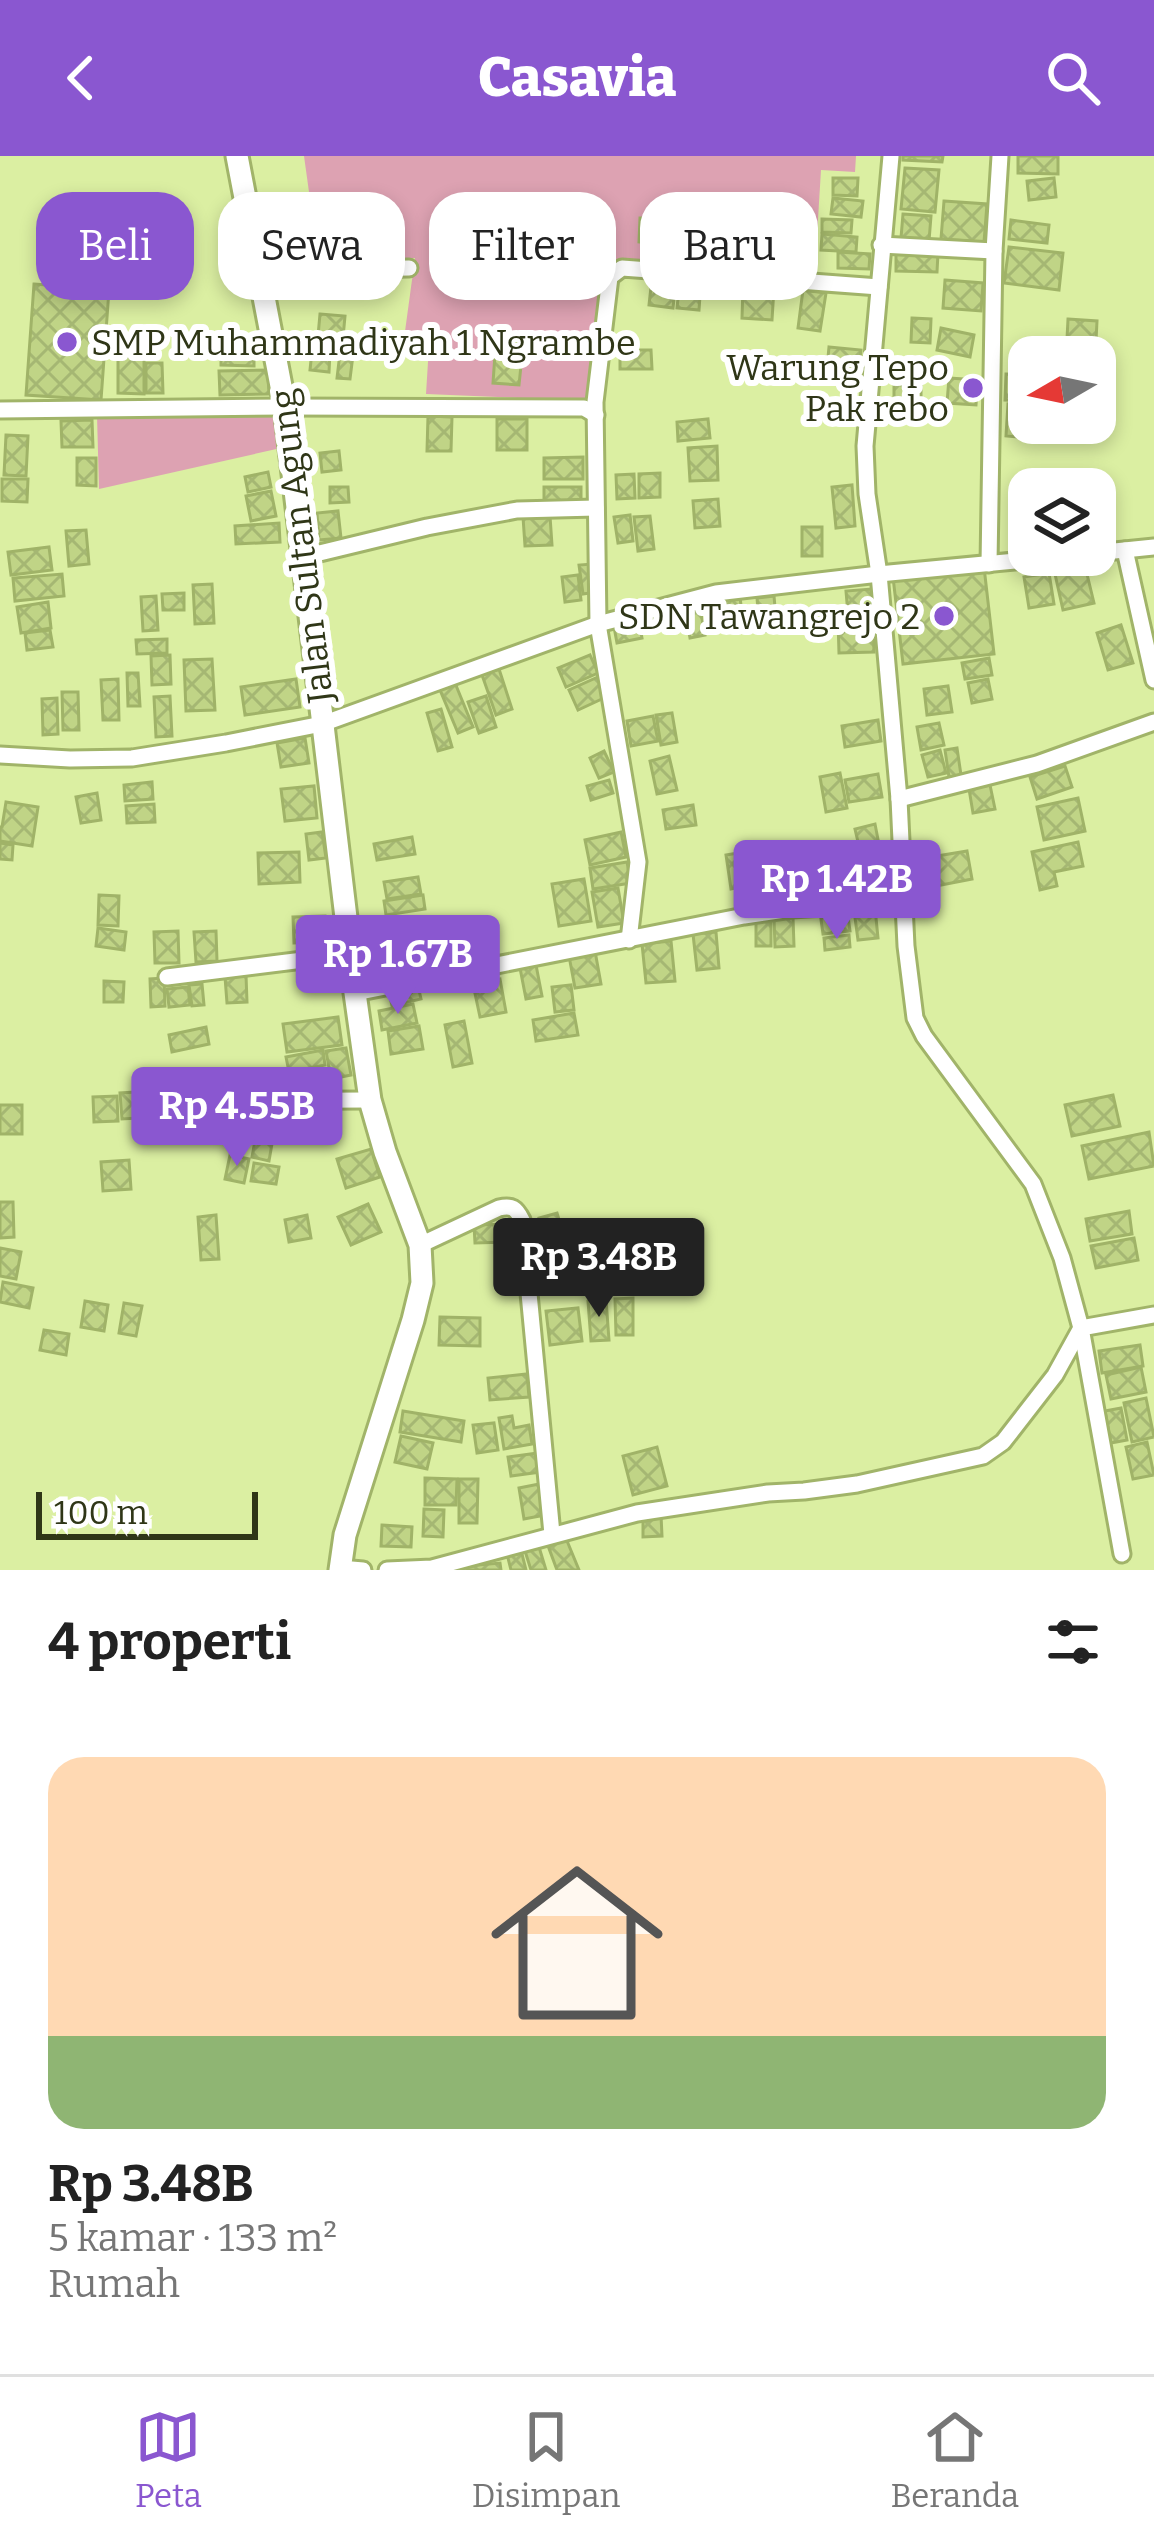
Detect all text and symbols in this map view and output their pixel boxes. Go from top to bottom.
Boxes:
icon: back [48,45,114,111]
icon: search [1040,45,1106,111]
text: Casavia [478,46,676,110]
chip: Beli [36,192,194,300]
chip: Sewa [218,192,405,300]
chip: Filter [429,192,616,300]
chip: Baru [640,192,818,300]
place label: SMP Muhammadiyah 1 Ngrambe [91,321,636,365]
marker: SMP Muhammadiyah 1 Ngrambe [54,329,80,355]
north arrow [1008,336,1116,444]
map controls [1008,336,1116,576]
place label: Warung Tepo Pak rebo [726,346,949,431]
marker: Warung Tepo Pak rebo [960,375,986,401]
street label: Jalan Sultan Agung [261,386,343,707]
button: layers [1008,468,1116,576]
place label: SDN Tawangrejo 2 [618,595,920,639]
marker: SDN Tawangrejo 2 [931,603,957,629]
pin: Rp 1.42B [713,840,961,942]
text: Rp 1.42B [761,856,913,902]
pin: Rp 1.67B [274,915,522,1017]
text: Rp 1.67B [323,931,473,977]
pin: Rp 4.55B [113,1067,361,1169]
text: Rp 4.55B [158,1083,316,1129]
pin: Rp 3.48B [475,1218,723,1320]
text: Rp 3.48B [520,1234,678,1280]
scale bar [36,1486,258,1539]
text: 100 m [54,1493,148,1533]
icon: filters [1040,1609,1106,1675]
text: 4 properti [48,1611,291,1673]
icon: home [469,1835,685,2051]
text: Rp 3.48B [48,2153,254,2215]
text: 5 kamar · 133 m² [48,2215,337,2261]
text: Rumah [48,2261,180,2307]
tab: Peta [135,2404,202,2516]
tab: Disimpan [472,2404,620,2516]
tab: Beranda [890,2404,1019,2516]

